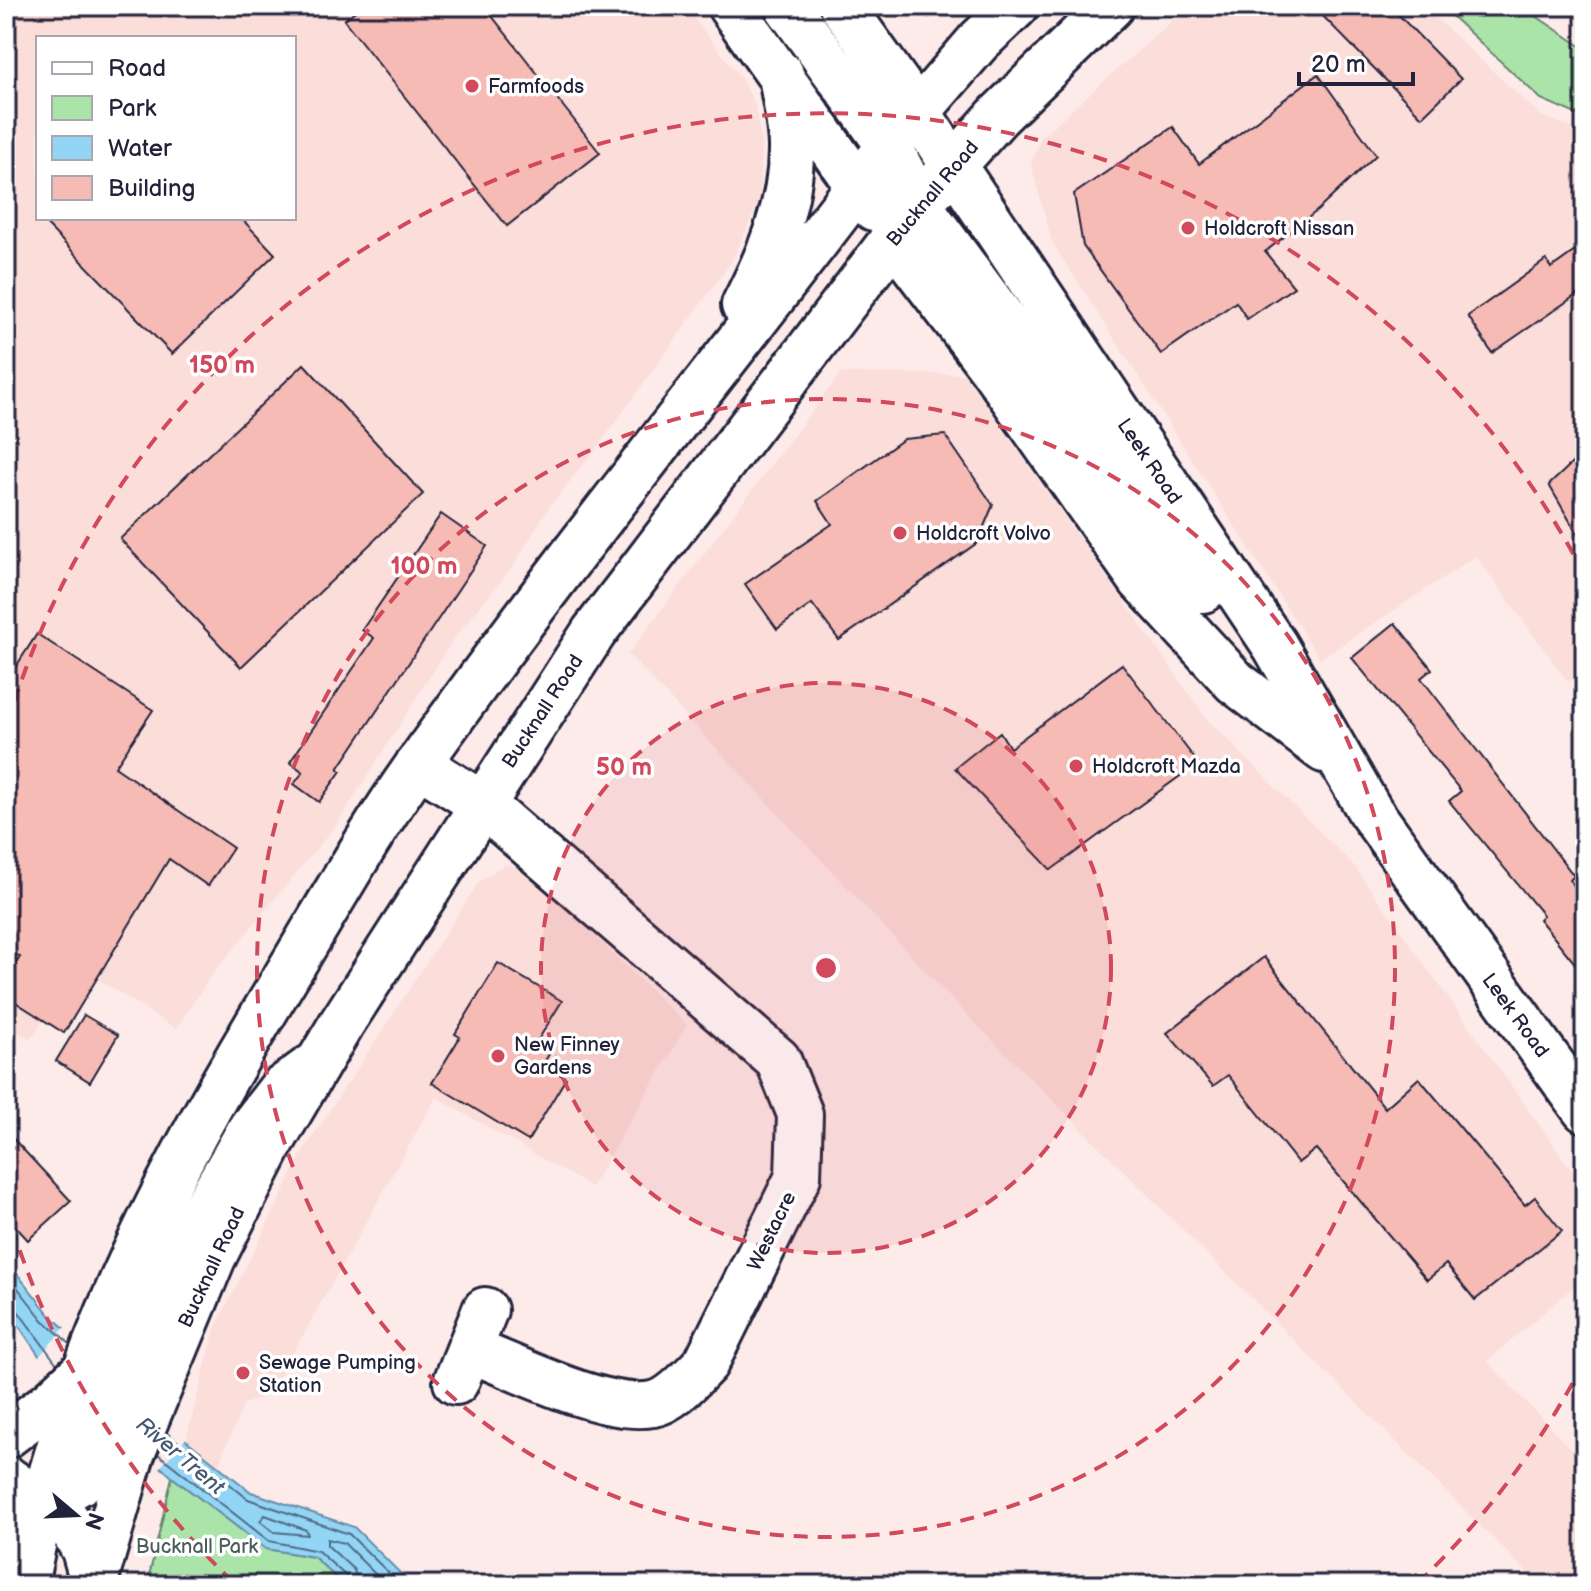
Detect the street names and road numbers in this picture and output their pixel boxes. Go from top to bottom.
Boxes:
street label: Bucknall Road [882,136,984,251]
street label: Leek Road [1112,414,1187,509]
street label: Bucknall Road [497,650,588,773]
street label: Leek Road [1477,969,1554,1062]
street label: Westacre [742,1188,801,1275]
street label: Bucknall Road [173,1203,250,1332]

